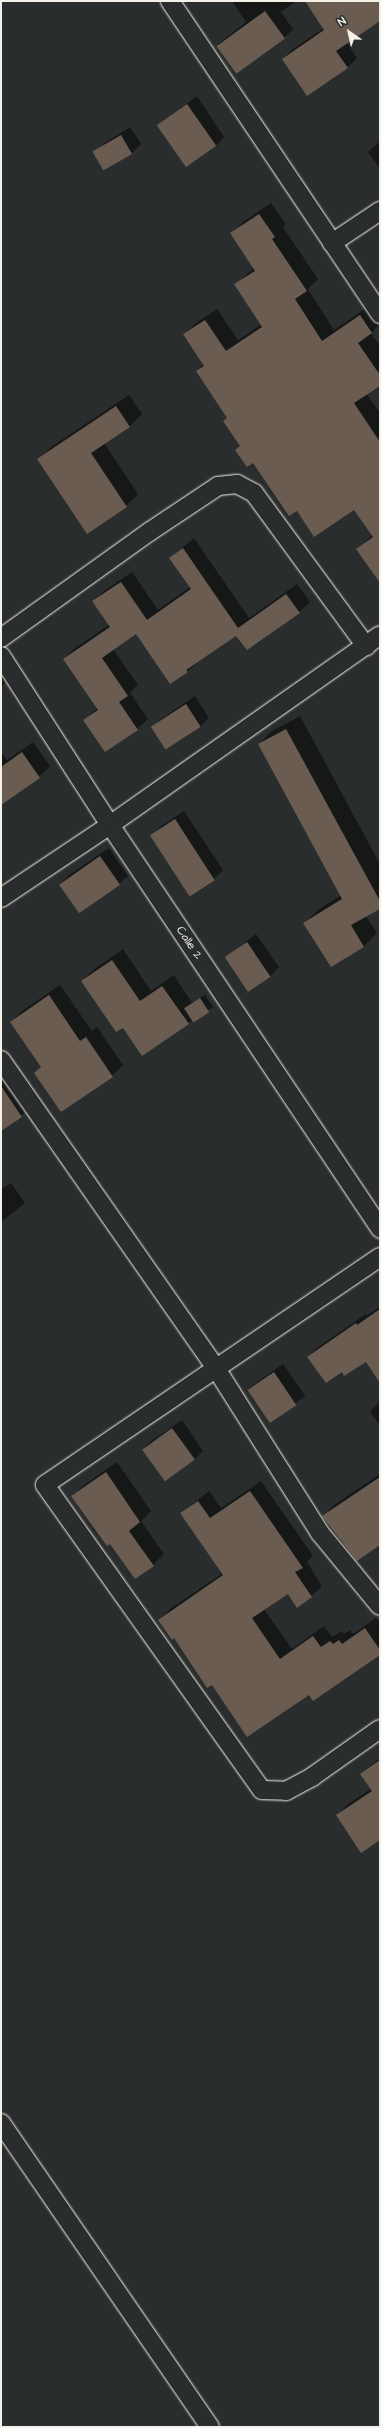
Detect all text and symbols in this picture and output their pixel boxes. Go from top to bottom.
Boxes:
north arrow [329,12,369,52]
text: N [335,13,349,30]
street label: Calle 2 [173,924,205,962]

